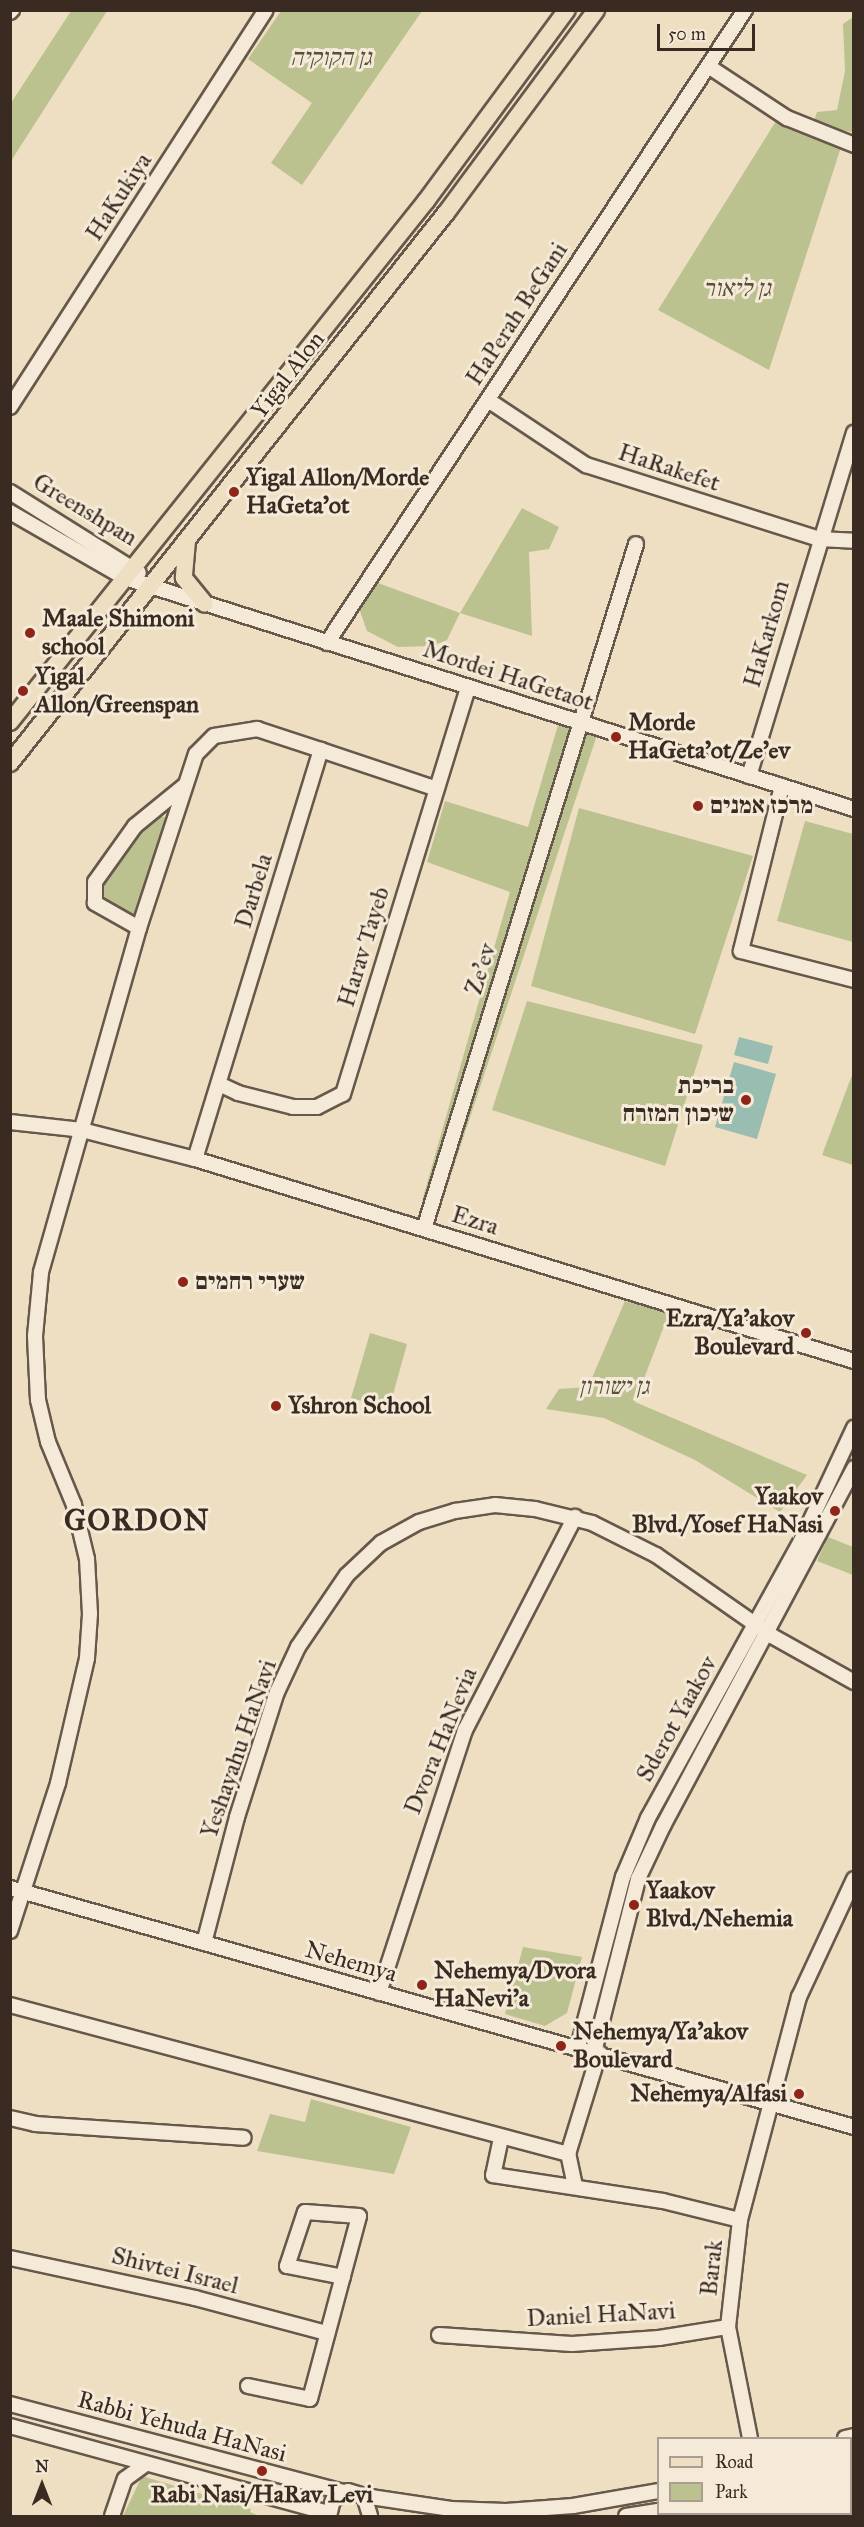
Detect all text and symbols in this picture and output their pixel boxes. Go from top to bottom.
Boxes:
scale bar [660,12,758,50]
text: 50 m [668,23,706,45]
park label: גן הקוקיה [290,44,372,72]
street label: HaKukiya [80,148,158,246]
street label: HaPerah BeGani [460,237,574,391]
park label: גן ליאור [703,275,771,303]
street label: Yigal Alon [245,326,331,424]
street label: HaRakefet [615,438,723,498]
place label: Yigal Allon/Morde HaGeta'ot [246,464,429,520]
street label: Greenshpan [28,468,142,552]
marker: Yigal Allon/Morde HaGeta'ot [227,485,241,499]
street label: HaKarkom [738,577,796,691]
place label: Maale Shimoni school [42,605,194,661]
marker: Maale Shimoni school [23,626,37,640]
street label: Mordei HaGetaot [419,635,597,717]
place label: Yigal Allon/Greenspan [35,663,199,719]
marker: Yigal Allon/Greenspan [16,684,30,698]
place label: Morde HaGeta'ot/Ze'ev [628,709,790,765]
marker: Morde HaGeta'ot/Ze'ev [609,730,623,744]
place label: מרכז אמנים [710,792,813,820]
marker: מרכז אמנים [691,799,705,813]
street label: Darbela [229,850,279,932]
street label: Harav Tayeb [332,883,396,1011]
street label: Ze'ev [460,940,502,998]
place label: בריכת שיכון המזרח [622,1072,734,1128]
marker: בריכת שיכון המזרח [739,1093,753,1107]
street label: Ezra [448,1200,502,1242]
place label: שערי רחמים [195,1268,305,1296]
marker: שערי רחמים [176,1275,190,1289]
place label: Ezra/Ya'akov Boulevard [666,1305,794,1361]
marker: Ezra/Ya'akov Boulevard [799,1326,813,1340]
park label: גן ישורון [579,1373,649,1401]
place label: Yshron School [288,1392,431,1420]
marker: Yshron School [269,1399,283,1413]
place label: Yaakov Blvd./Yosef HaNasi [632,1483,823,1539]
district label: GORDON [64,1502,210,1538]
marker: Yaakov Blvd./Yosef HaNasi [828,1504,842,1518]
street label: Sderot Yaakov [631,1651,723,1787]
street label: Yeshayahu HaNavi [195,1656,283,1842]
street label: Dvora HaNevia [398,1663,484,1819]
place label: Yaakov Blvd./Nehemia [646,1877,793,1933]
marker: Yaakov Blvd./Nehemia [627,1898,641,1912]
street label: Nehemya [302,1935,400,1989]
place label: Nehemya/Dvora HaNevi'a [434,1957,596,2013]
marker: Nehemya/Dvora HaNevi'a [415,1978,429,1992]
place label: Nehemya/Ya'akov Boulevard [573,2018,748,2074]
marker: Nehemya/Ya'akov Boulevard [554,2039,568,2053]
place label: Nehemya/Alfasi [630,2080,787,2108]
marker: Nehemya/Alfasi [792,2087,806,2101]
street label: Barak [695,2239,729,2297]
street label: Shivtei Israel [109,2241,241,2301]
street label: Daniel HaNavi [526,2297,676,2333]
street label: Rabbi Yehuda HaNasi [74,2385,290,2469]
legend [657,2437,852,2515]
text: Road [715,2451,753,2473]
north arrow [12,2455,72,2515]
text: N [35,2457,49,2476]
marker: Rabi Nasi/HaRav Levi [255,2464,269,2478]
place label: Rabi Nasi/HaRav Levi [151,2481,373,2509]
text: Park [715,2481,748,2503]

